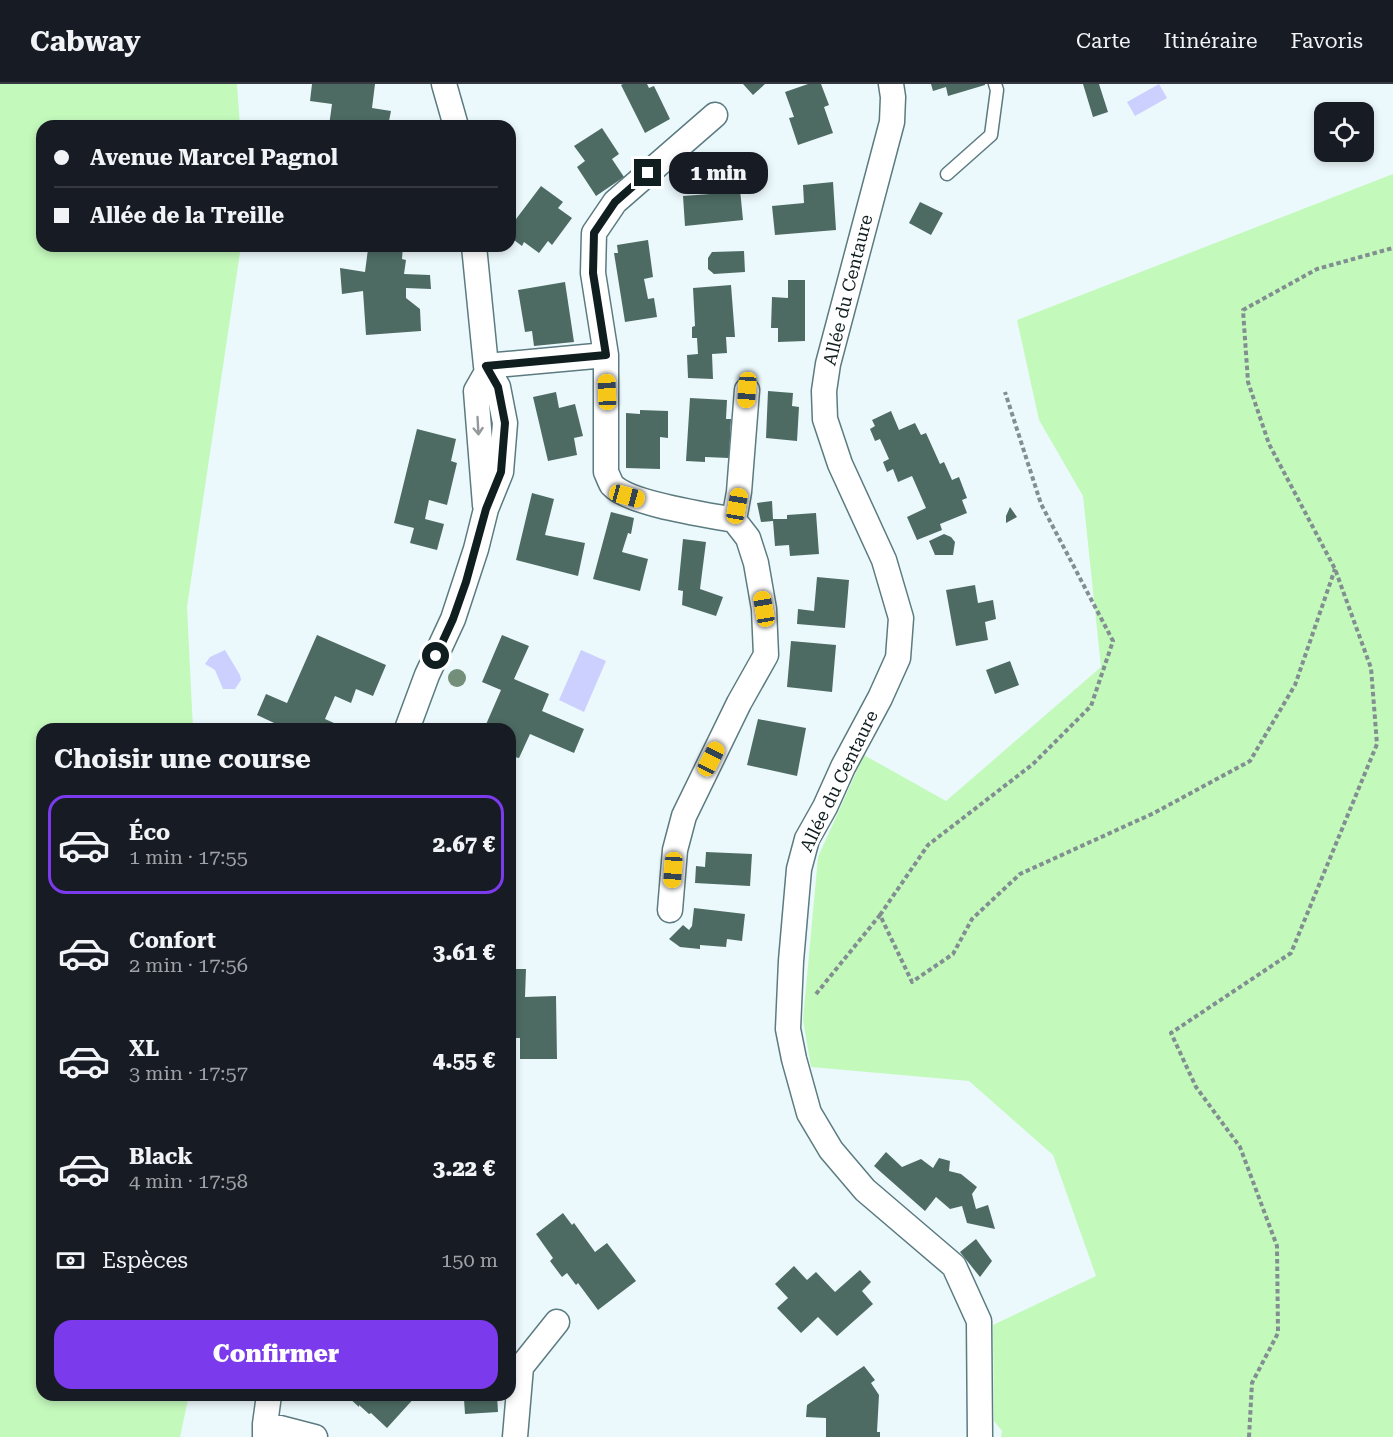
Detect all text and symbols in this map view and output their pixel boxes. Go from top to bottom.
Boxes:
text: Cabway [30,25,141,58]
text: Carte [1076,29,1131,53]
text: Itinéraire [1164,29,1258,53]
text: Favoris [1291,29,1363,53]
map controls [1314,102,1374,162]
button: locate [1314,102,1374,162]
text: Avenue Marcel Pagnol [90,145,338,170]
callout: 1 min [669,152,768,194]
route end [634,159,661,186]
text: 1 min [690,161,747,185]
text: Allée de la Treille [90,203,284,228]
street label: Allée du Centaure [819,212,876,368]
car [737,371,757,409]
car [597,374,617,410]
one-way arrow [473,415,484,435]
car [607,483,647,509]
car [725,487,749,525]
car [752,590,776,628]
route start [422,642,449,669]
street label: Allée du Centaure [795,707,882,855]
car [695,739,727,779]
text: Choisir une course [54,743,311,775]
icon: car [57,818,111,872]
text: Éco [129,820,170,845]
text: 2.67 € [433,832,495,857]
text: 1 min · 17:55 [129,845,248,869]
car [663,851,683,889]
icon: car [57,926,111,980]
text: Confort [129,928,216,953]
text: 3.61 € [433,940,495,965]
text: 2 min · 17:56 [129,953,248,977]
icon: car [57,1034,111,1088]
text: XL [129,1036,159,1061]
text: 4.55 € [433,1048,495,1073]
text: 3 min · 17:57 [129,1061,248,1085]
icon: car [57,1142,111,1196]
text: Black [129,1144,193,1169]
text: 3.22 € [433,1156,495,1181]
text: 4 min · 17:58 [129,1169,248,1193]
icon: cash [54,1244,87,1277]
text: Espèces [102,1248,188,1273]
text: 150 m [441,1248,498,1272]
button: Confirmer [54,1320,498,1389]

